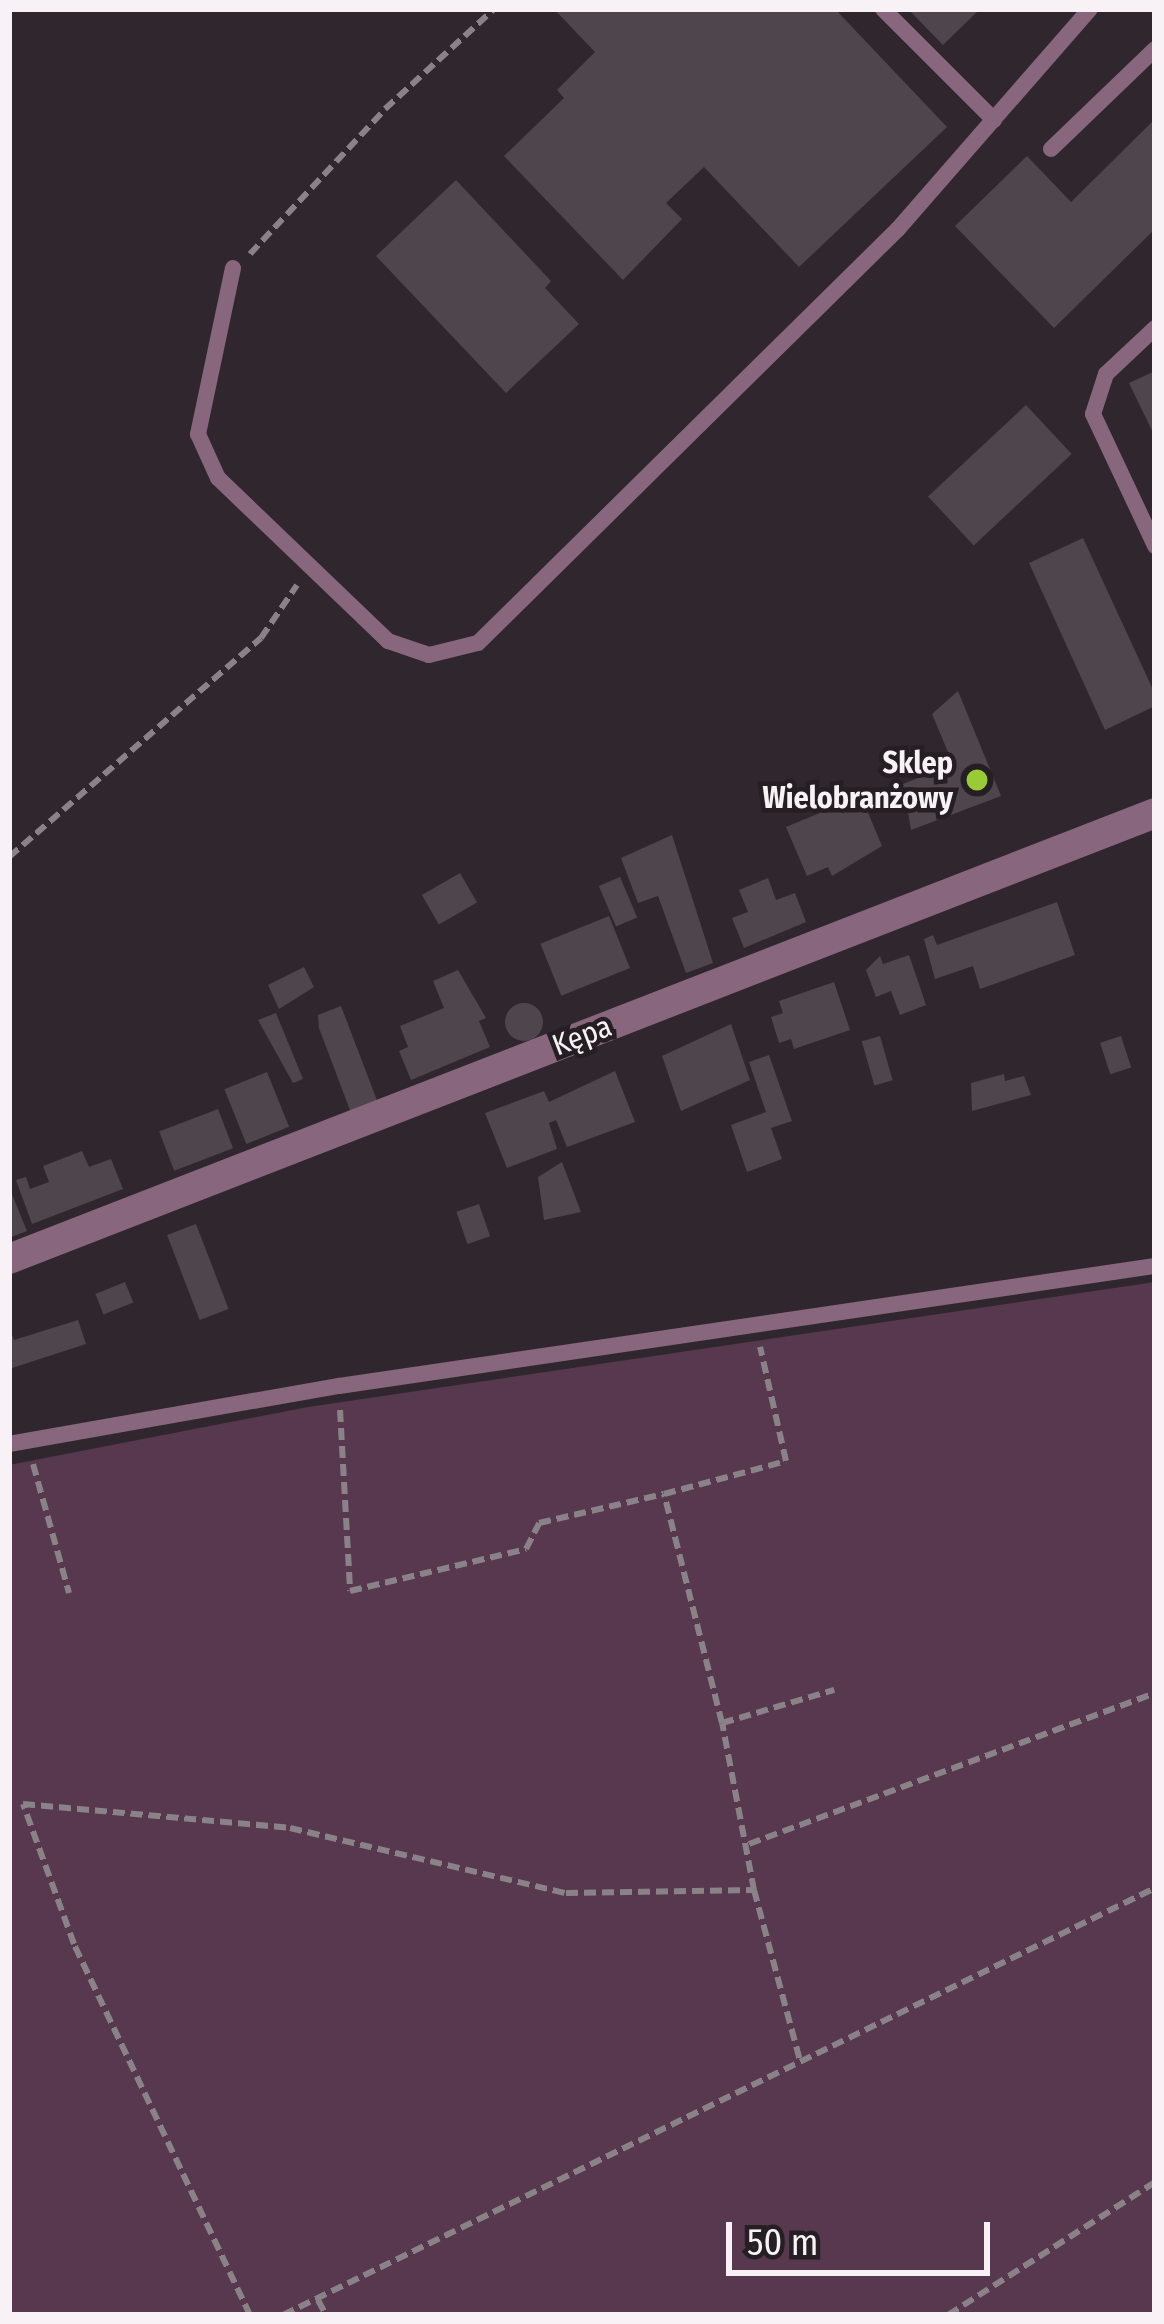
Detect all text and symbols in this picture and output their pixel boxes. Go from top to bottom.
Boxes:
place label: Sklep Wielobranżowy [763,745,953,816]
marker: Sklep Wielobranżowy [964,767,990,793]
street label: Kępa [547,1008,617,1064]
scale bar [732,2198,996,2272]
text: 50 m [747,2221,818,2265]

